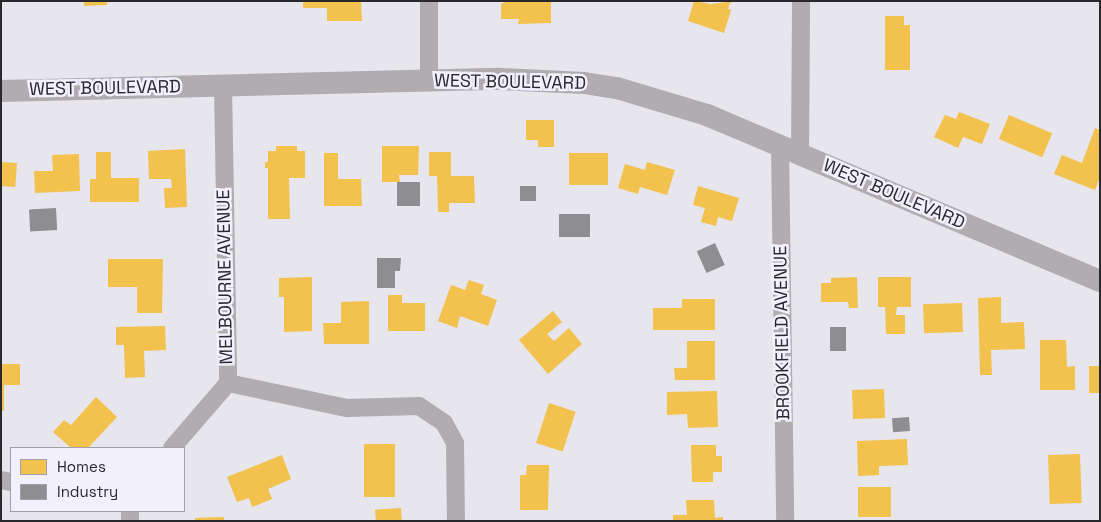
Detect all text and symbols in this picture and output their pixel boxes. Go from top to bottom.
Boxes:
street label: WEST BOULEVARD [434,70,586,94]
street label: WEST BOULEVARD [29,76,181,100]
street label: WEST BOULEVARD [820,154,968,234]
street label: MELBOURNE AVENUE [213,189,237,365]
street label: BROOKFIELD AVENUE [770,245,794,421]
legend [10,447,185,512]
text: Homes [57,457,106,476]
text: Industry [57,482,118,501]

